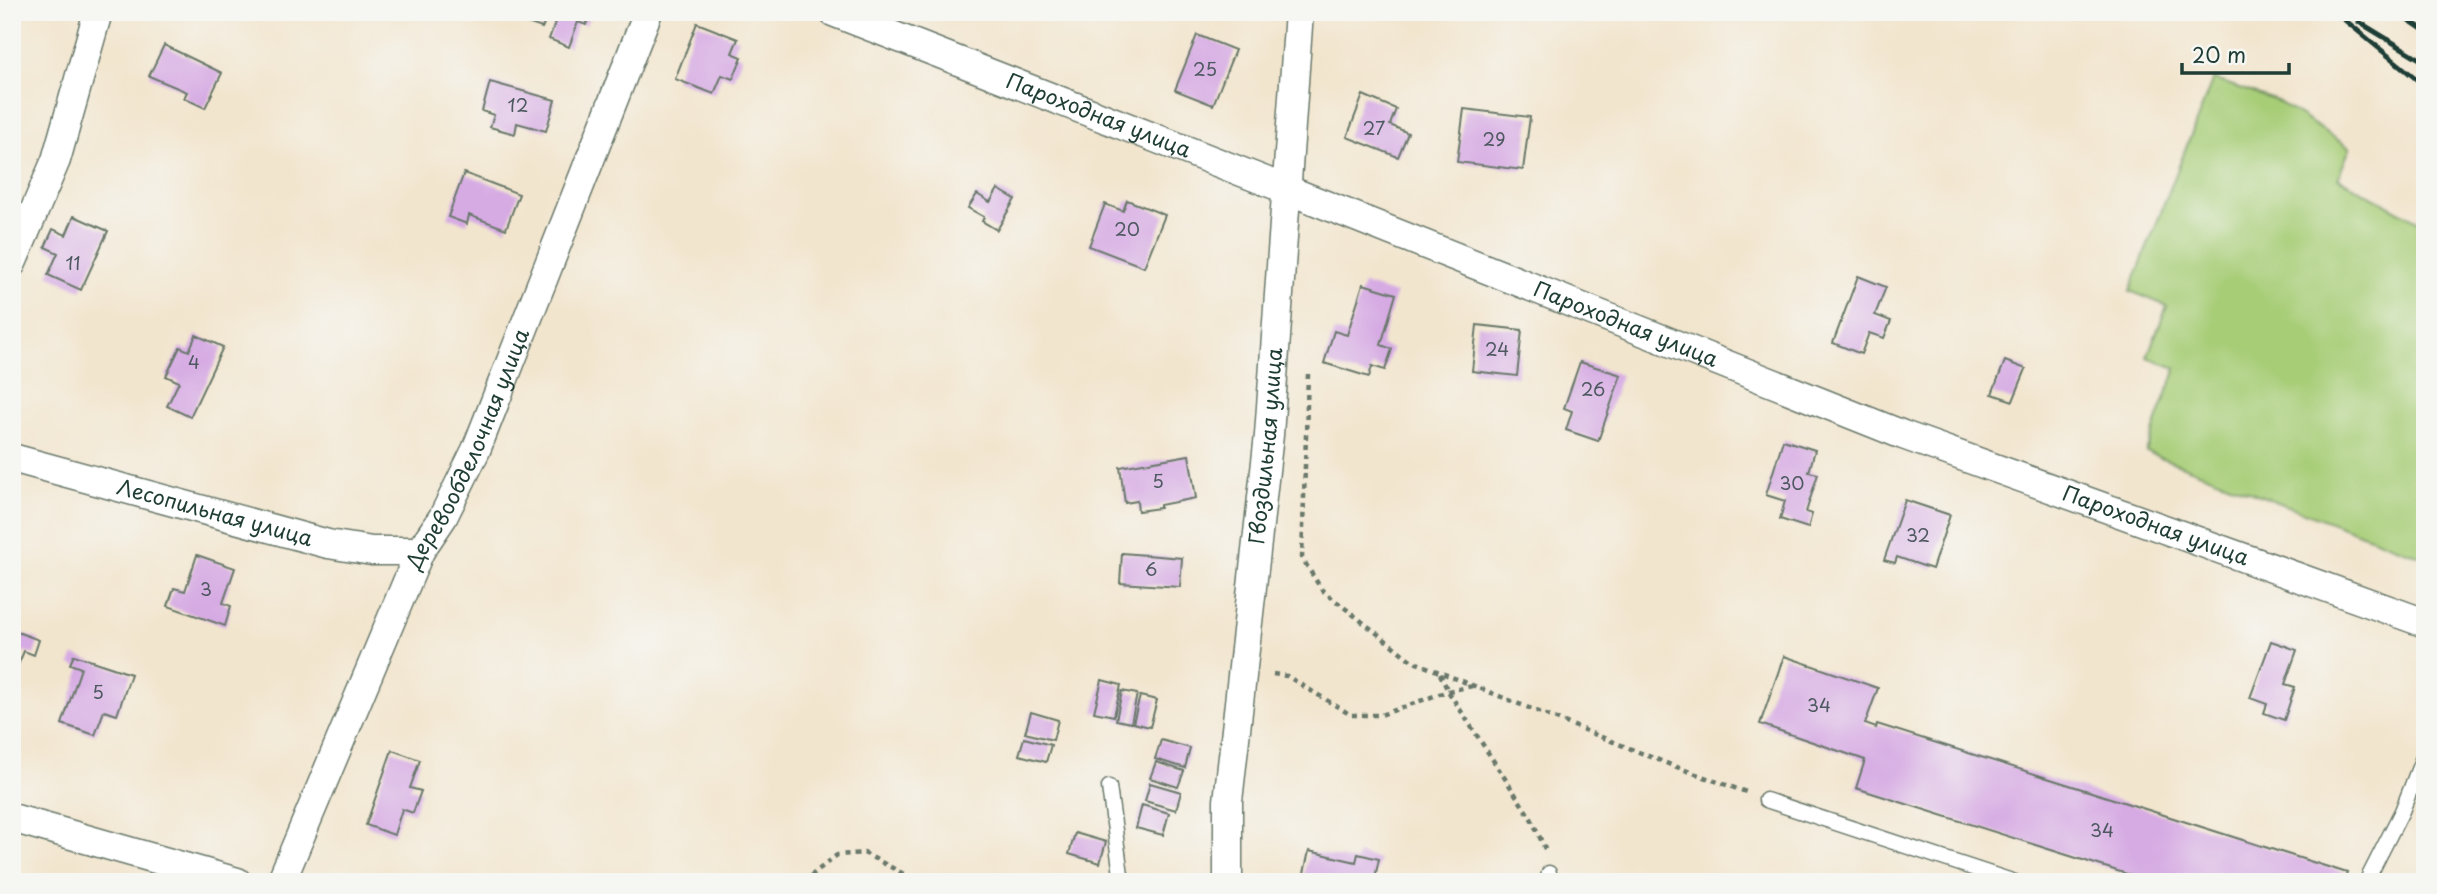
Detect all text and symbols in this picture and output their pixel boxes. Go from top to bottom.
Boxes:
scale bar [2182,32,2288,76]
text: 20 m [2192,38,2246,70]
house number: 25 [1193,55,1217,82]
street label: Пароходная улица [1002,63,1197,165]
house number: 12 [508,91,528,118]
house number: 27 [1363,114,1385,141]
house number: 29 [1483,125,1505,152]
house number: 20 [1114,215,1140,242]
house number: 11 [65,249,81,276]
street label: Пароходная улица [1529,271,1724,374]
street label: Деревообделочная улица [396,323,536,575]
house number: 24 [1485,335,1509,362]
street label: Гвоздильная улица [1239,346,1289,546]
house number: 4 [188,348,200,375]
house number: 26 [1581,375,1605,402]
house number: 5 [1152,467,1164,494]
street label: Лесопильная улица [114,469,317,553]
house number: 30 [1779,469,1805,496]
street label: Пароходная улица [2059,476,2255,573]
house number: 32 [1906,521,1930,548]
house number: 6 [1145,555,1157,582]
house number: 3 [200,575,212,602]
house number: 5 [92,678,104,705]
house number: 34 [1807,691,1831,718]
house number: 34 [2090,816,2114,843]

